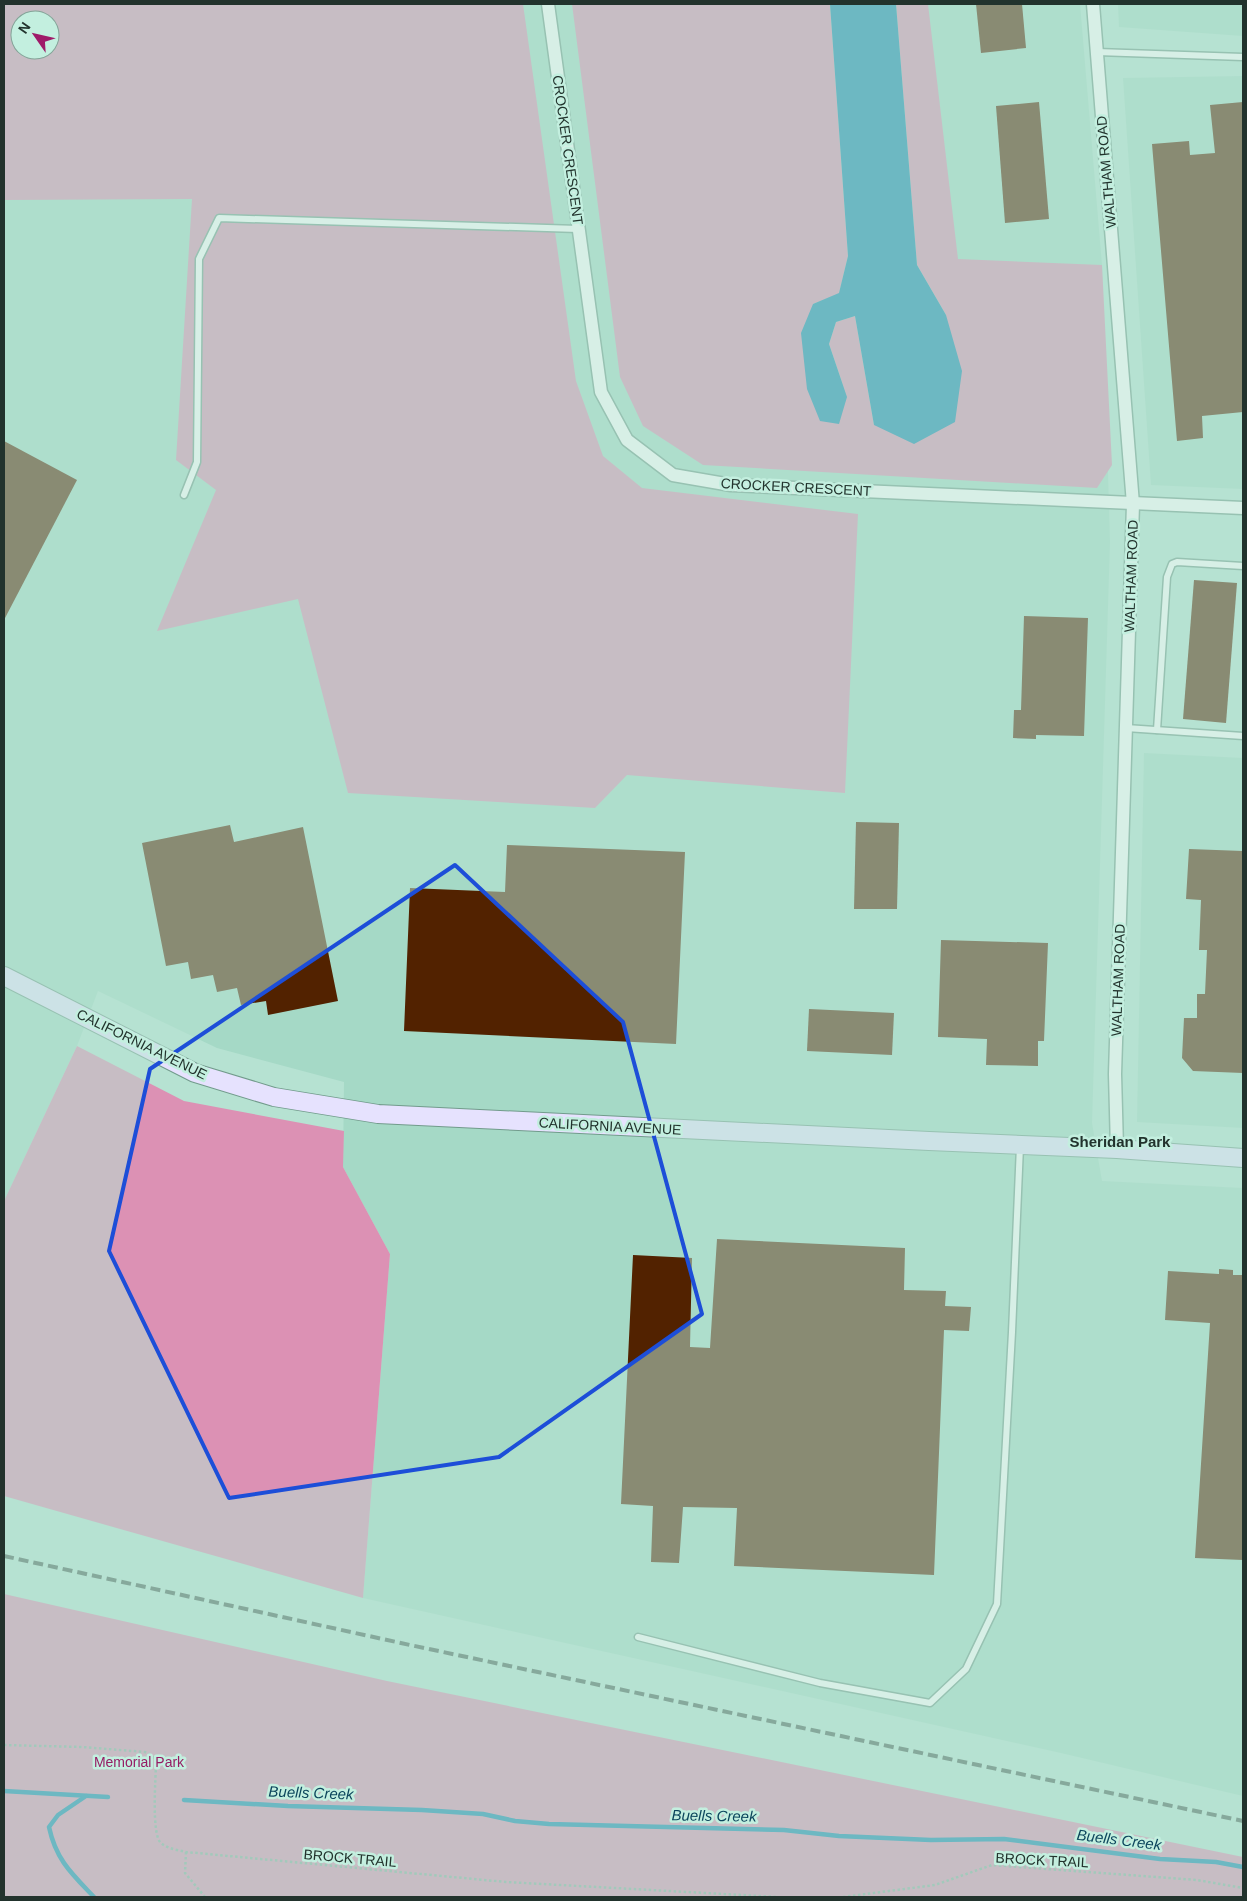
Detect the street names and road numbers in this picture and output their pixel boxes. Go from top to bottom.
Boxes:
street label: CROCKER CRESCENT [550,74,586,226]
street label: WALTHAM ROAD [1093,115,1119,229]
street label: CROCKER CRESCENT [720,475,872,499]
street label: WALTHAM ROAD [1121,519,1141,633]
street label: WALTHAM ROAD [1108,923,1128,1037]
street label: CALIFORNIA AVENUE [74,1005,210,1083]
street label: CALIFORNIA AVENUE [538,1114,682,1138]
street label: BROCK TRAIL [303,1846,397,1870]
street label: BROCK TRAIL [995,1850,1089,1870]

